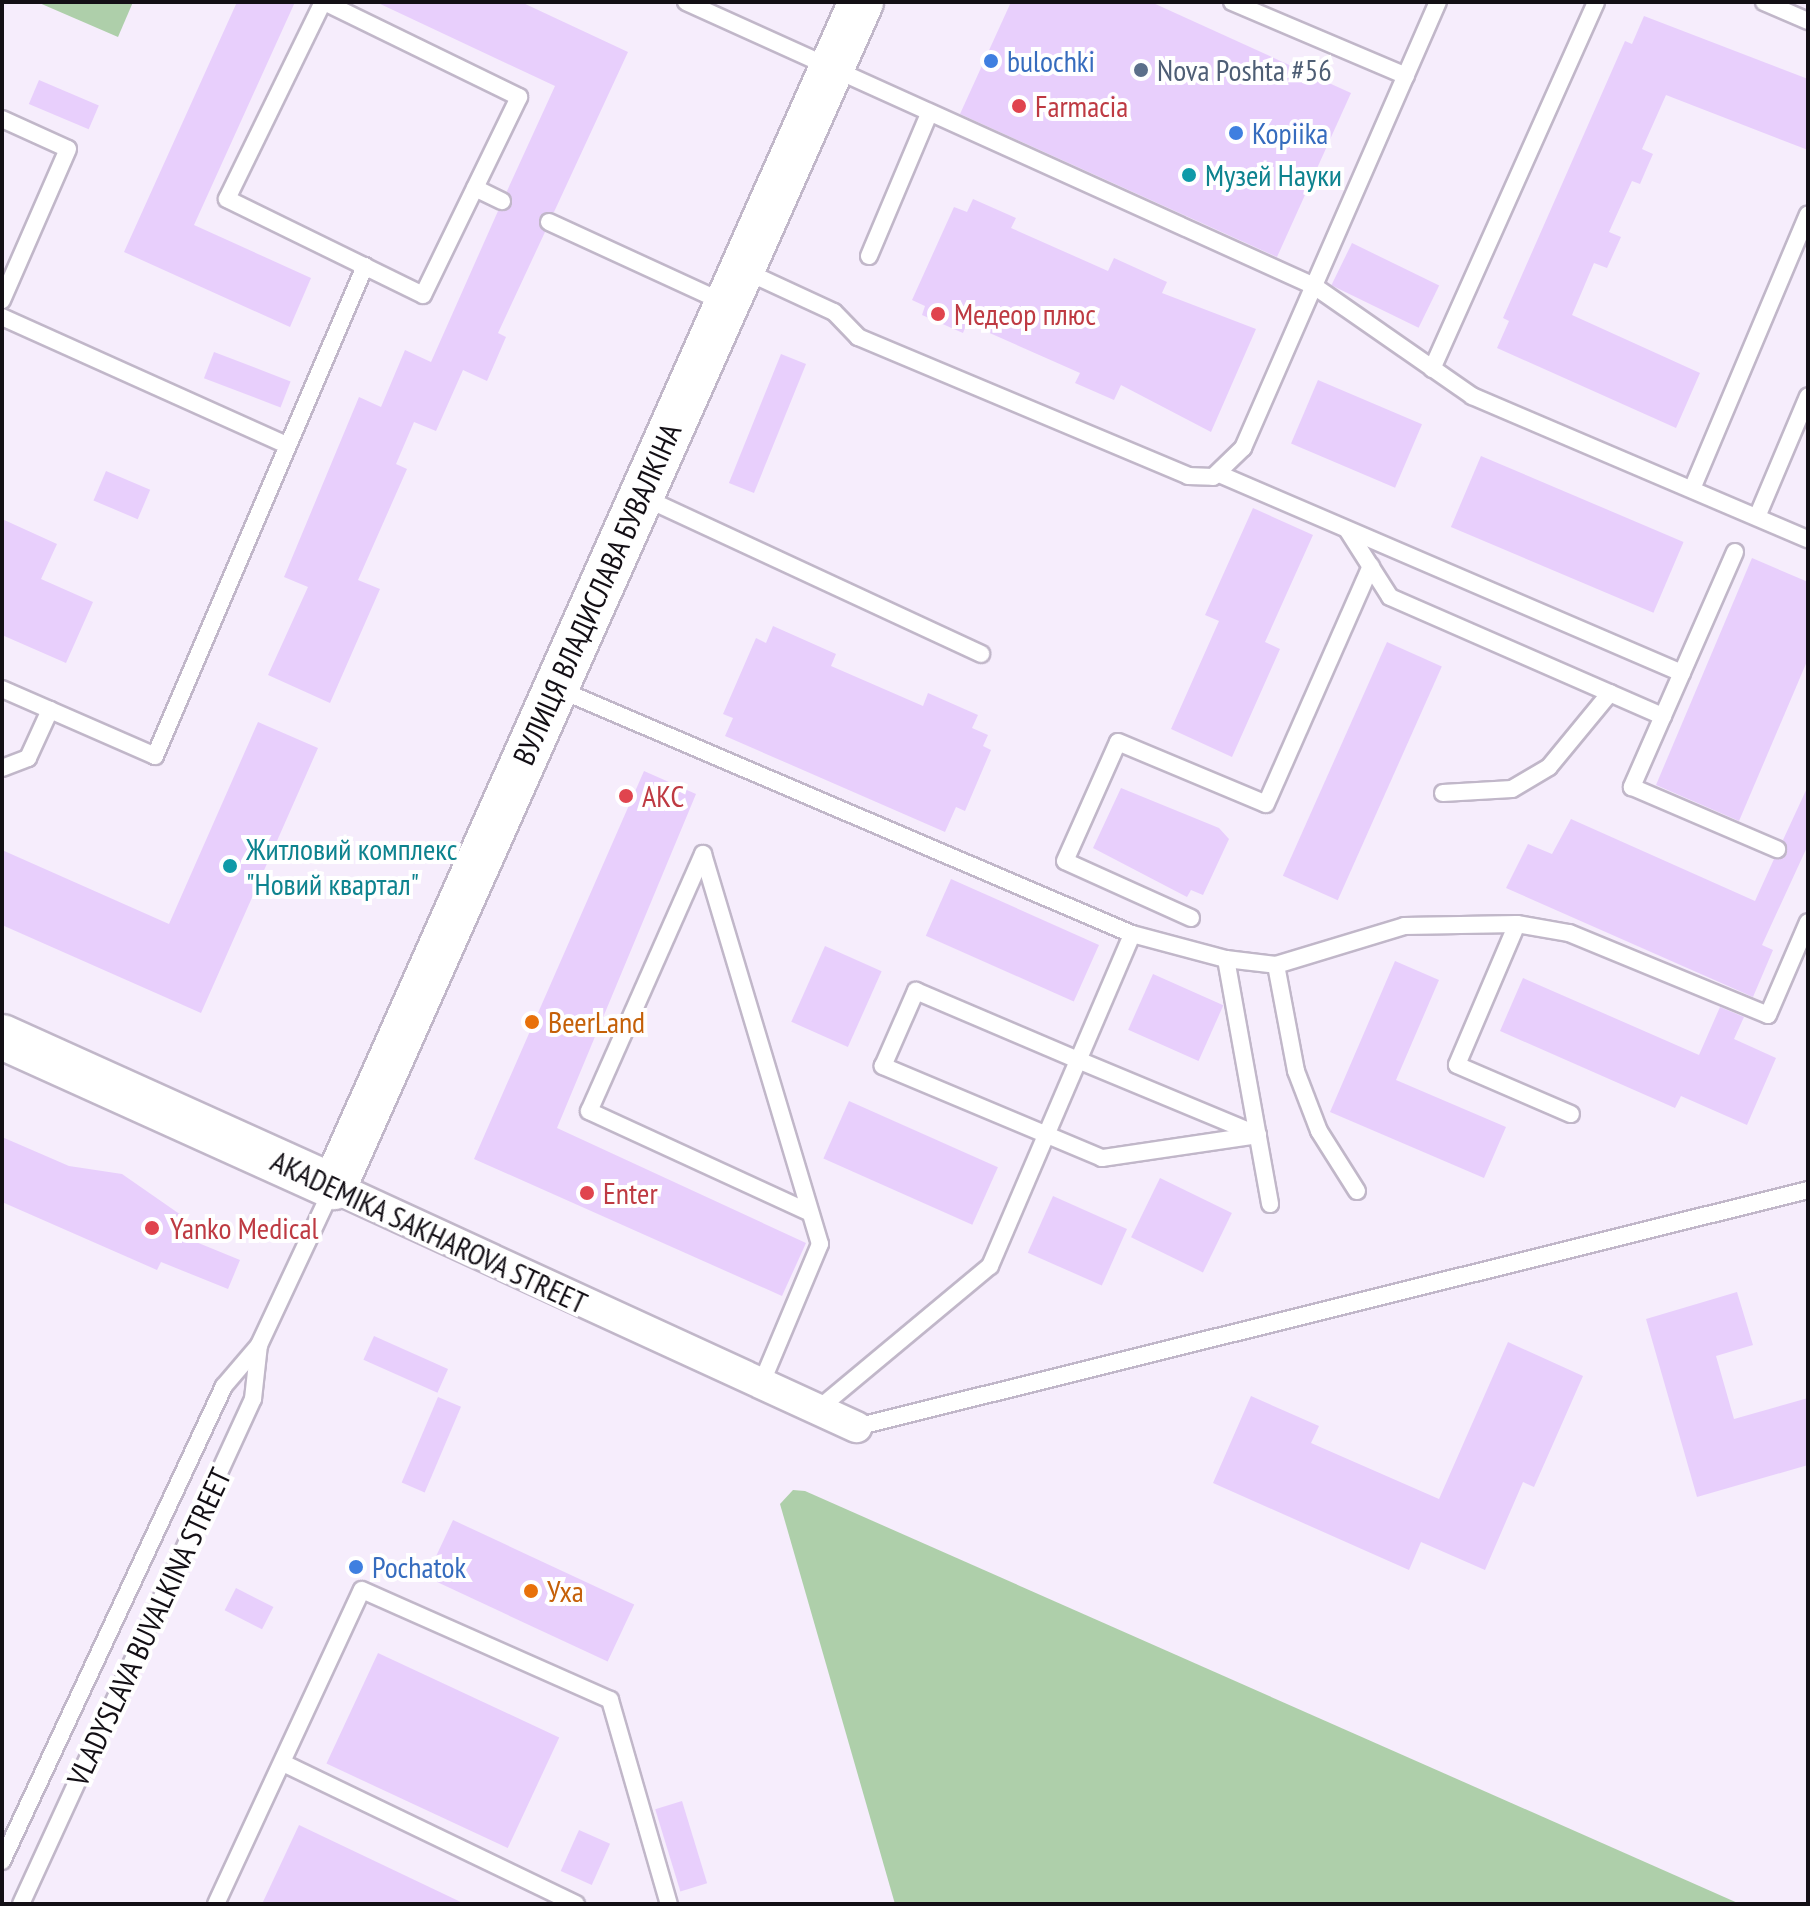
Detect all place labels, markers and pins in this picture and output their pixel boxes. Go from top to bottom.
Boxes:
place label: bulochki [1007,43,1095,79]
marker: bulochki [982,52,1000,70]
place label: Nova Poshta #56 [1157,52,1332,88]
marker: Nova Poshta #56 [1132,61,1150,79]
place label: Farmacia [1035,88,1128,124]
marker: Farmacia [1010,97,1028,115]
place label: Kopiika [1252,115,1328,151]
marker: Kopiika [1227,124,1245,142]
place label: Музей Науки [1205,157,1342,193]
marker: Музей Науки [1180,166,1198,184]
place label: Медеор плюс [954,296,1096,332]
marker: Медеор плюс [929,305,947,323]
place label: АКС [642,778,684,814]
marker: АКС [617,787,635,805]
place label: Житловий комплекс "Новий квартал" [246,831,457,902]
marker: Житловий комплекс "Новий квартал" [221,857,239,875]
place label: BeerLand [548,1004,645,1040]
marker: BeerLand [523,1013,541,1031]
place label: Enter [603,1175,658,1211]
marker: Enter [578,1184,596,1202]
place label: Yanko Medical [170,1210,318,1246]
marker: Yanko Medical [141,1217,163,1239]
place label: Pochatok [372,1549,466,1585]
marker: Pochatok [347,1558,365,1576]
place label: Уха [547,1573,584,1609]
marker: Уха [522,1582,540,1600]

